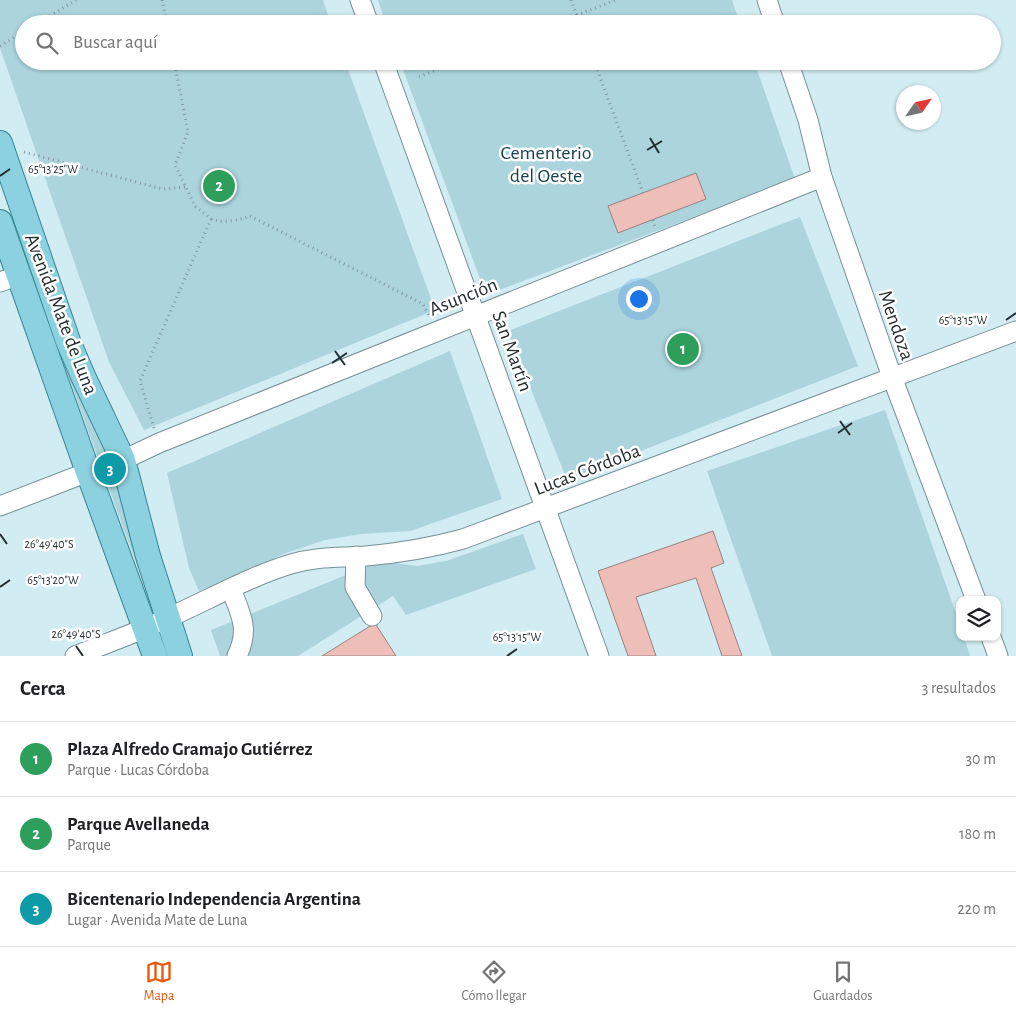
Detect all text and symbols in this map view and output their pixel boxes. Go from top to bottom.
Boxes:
search box [15,15,1001,70]
icon: search [33,29,61,57]
text: Buscar aquí [73,33,158,52]
north arrow [896,85,941,130]
park label: Cementerio del Oeste [500,143,592,186]
text: 65°13'25"W [28,163,78,175]
pin: 2 [203,167,235,205]
street label: Avenida Mate de Luna [21,231,101,398]
street label: Asunción [426,274,500,320]
your location [626,286,652,312]
street label: Mendoza [875,288,917,363]
street label: San Martín [488,308,536,394]
text: 65°13'15"W [939,314,988,326]
pin: 1 [667,330,699,368]
street label: Lucas Córdoba [532,441,643,499]
pin: 3 [94,450,126,488]
text: 26°49'40"S [24,538,74,550]
text: 65°13'20"W [27,574,79,586]
map controls [956,596,1001,641]
button: layers [956,596,1001,641]
text: 26°49'40"S [51,628,101,640]
text: 65°13'15"W [493,631,542,643]
text: Cerca [20,678,66,699]
text: 3 resultados [922,680,996,696]
text: Plaza Alfredo Gramajo Gutiérrez [67,740,313,759]
text: 1 [33,751,39,767]
text: 30 m [966,751,996,767]
text: Parque · Lucas Córdoba [67,762,209,778]
text: Parque Avellaneda [67,815,210,834]
text: 2 [32,826,40,842]
text: 180 m [959,826,996,842]
text: Parque [67,837,111,853]
text: Bicentenario Independencia Argentina [67,890,361,909]
text: 3 [33,901,39,917]
text: 220 m [958,901,996,917]
text: Lugar · Avenida Mate de Luna [67,912,247,928]
tab: Mapa [144,958,174,1005]
tab: Cómo llegar [461,958,526,1005]
tab: Guardados [813,958,872,1005]

